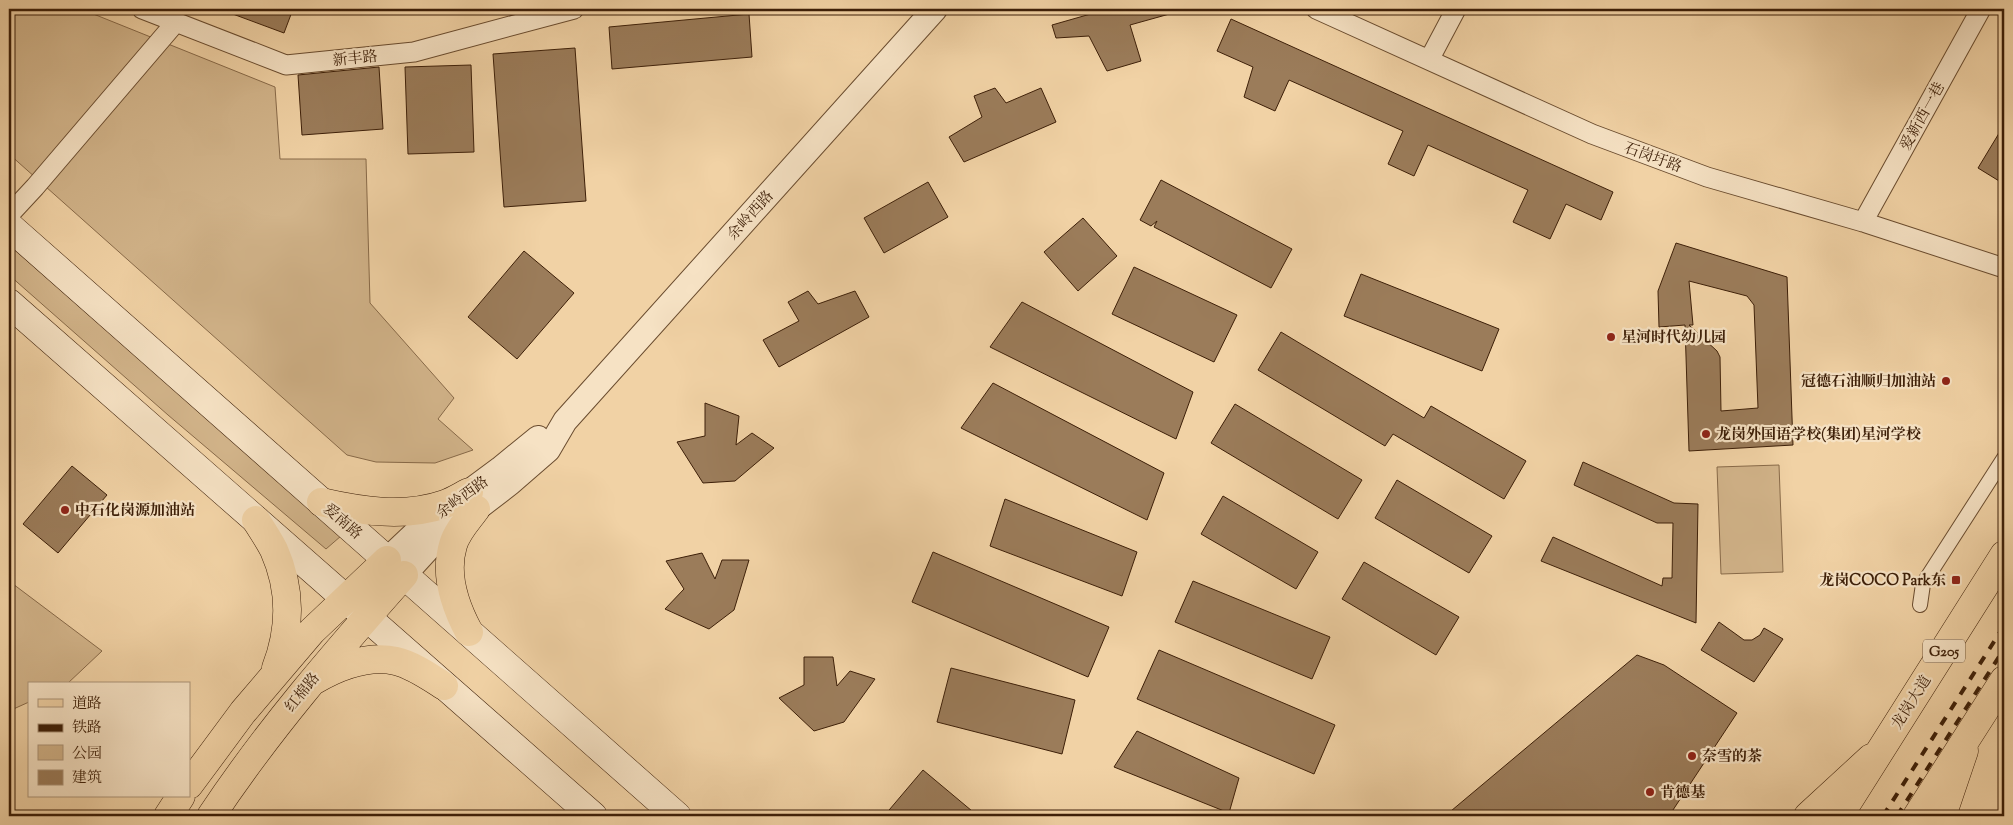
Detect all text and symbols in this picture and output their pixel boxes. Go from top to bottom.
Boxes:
street label: 新丰路 [332,47,379,72]
street label: 爱新西一巷 [1896,79,1951,155]
street label: 石岗圩路 [1621,138,1684,179]
street label: 余岭西路 [723,187,779,245]
place label: 星河时代幼儿园 [1621,328,1726,349]
marker: 星河时代幼儿园 [1605,331,1617,343]
place label: 冠德石油顺归加油站 [1801,372,1936,393]
marker: 冠德石油顺归加油站 [1940,375,1952,387]
place label: 龙岗外国语学校(集团)星河学校 [1716,425,1922,446]
marker: 龙岗外国语学校(集团)星河学校 [1700,428,1712,440]
street label: 余岭西路 [432,472,493,524]
street label: 爱南路 [318,499,366,545]
place label: 中石化岗源加油站 [75,501,195,522]
marker: 中石化岗源加油站 [59,504,71,516]
place label: 龙岗COCO Park东 [1819,571,1946,592]
marker: 龙岗COCO Park东 [1950,574,1962,586]
road number: G205 [1923,640,1965,662]
street label: 红棉路 [281,669,325,717]
street label: 龙岗大道 [1887,672,1937,734]
legend [28,682,190,798]
text: 道路 [72,694,102,715]
text: 铁路 [72,718,102,739]
text: 公园 [72,744,102,765]
place label: 奈雪的茶 [1702,747,1762,768]
marker: 奈雪的茶 [1686,750,1698,762]
text: 建筑 [72,768,102,789]
place label: 肯德基 [1660,783,1706,804]
marker: 肯德基 [1644,786,1656,798]

